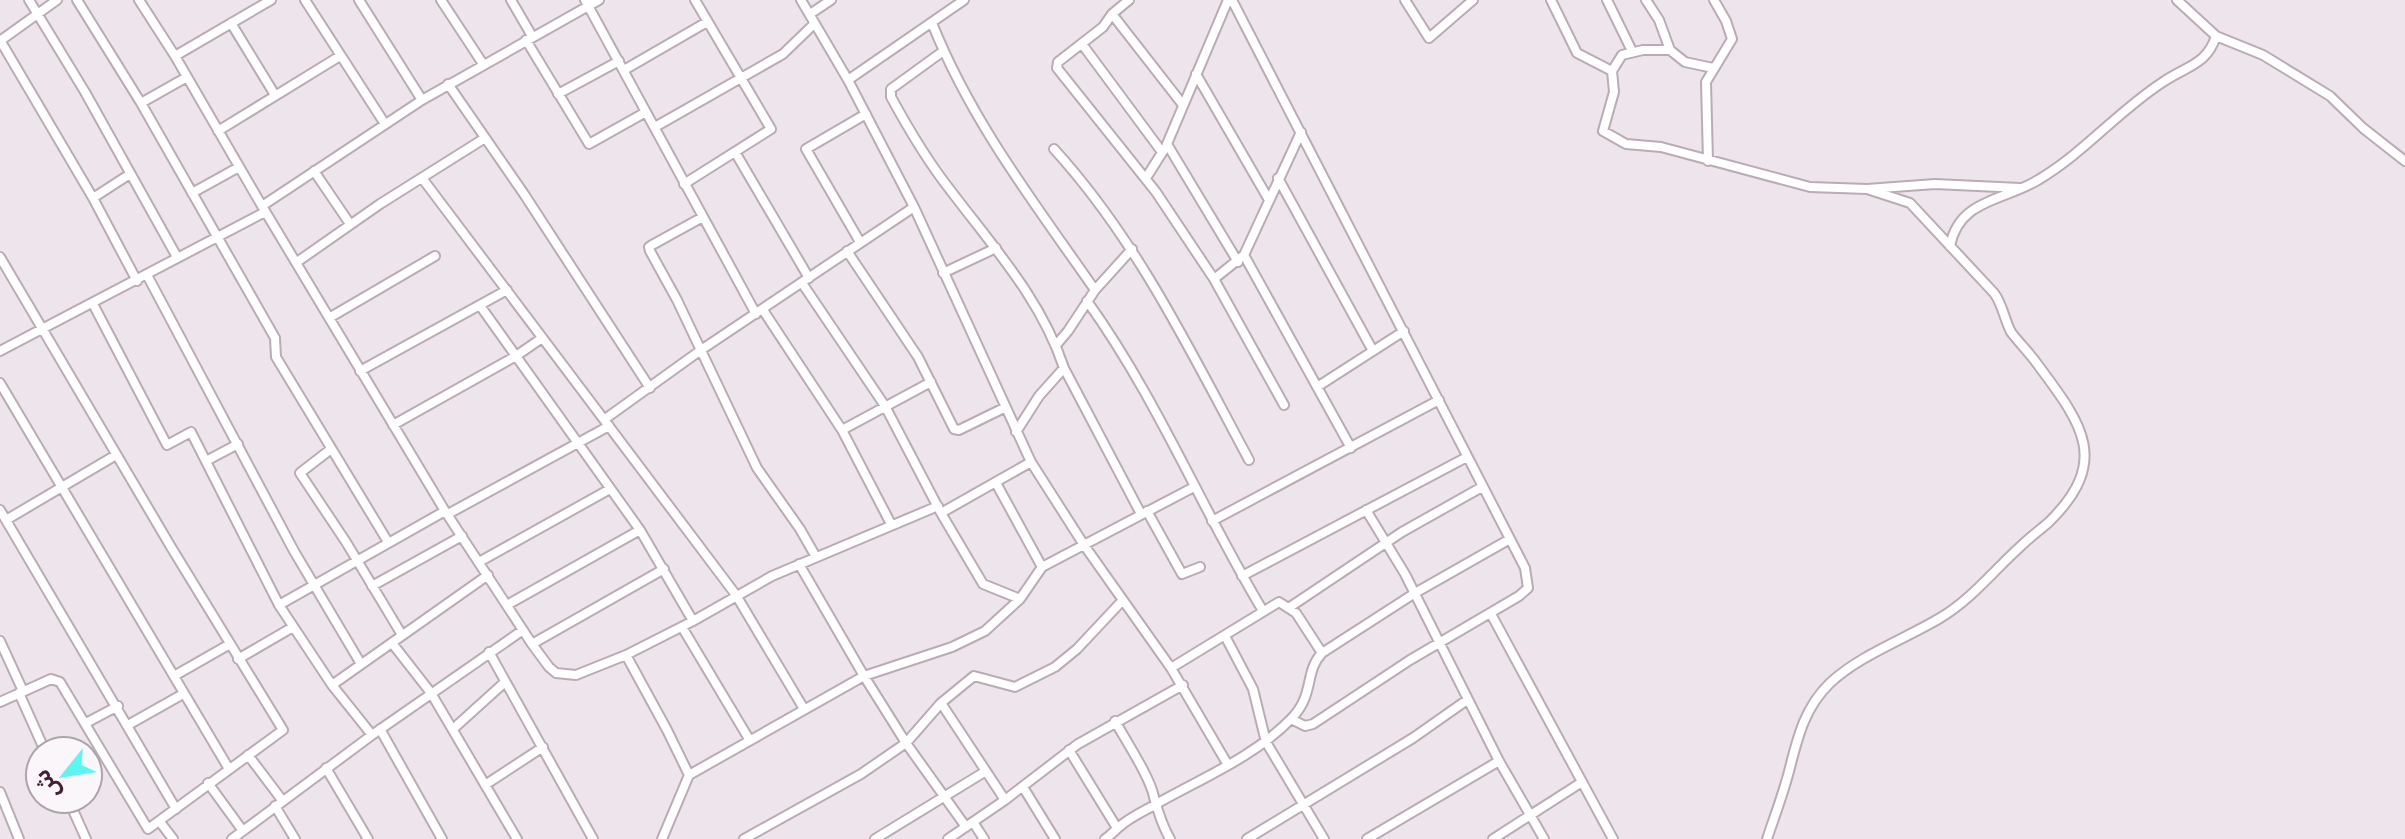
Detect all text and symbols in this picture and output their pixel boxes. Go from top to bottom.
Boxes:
north arrow [24,735,104,815]
text: ش [26,764,68,806]

